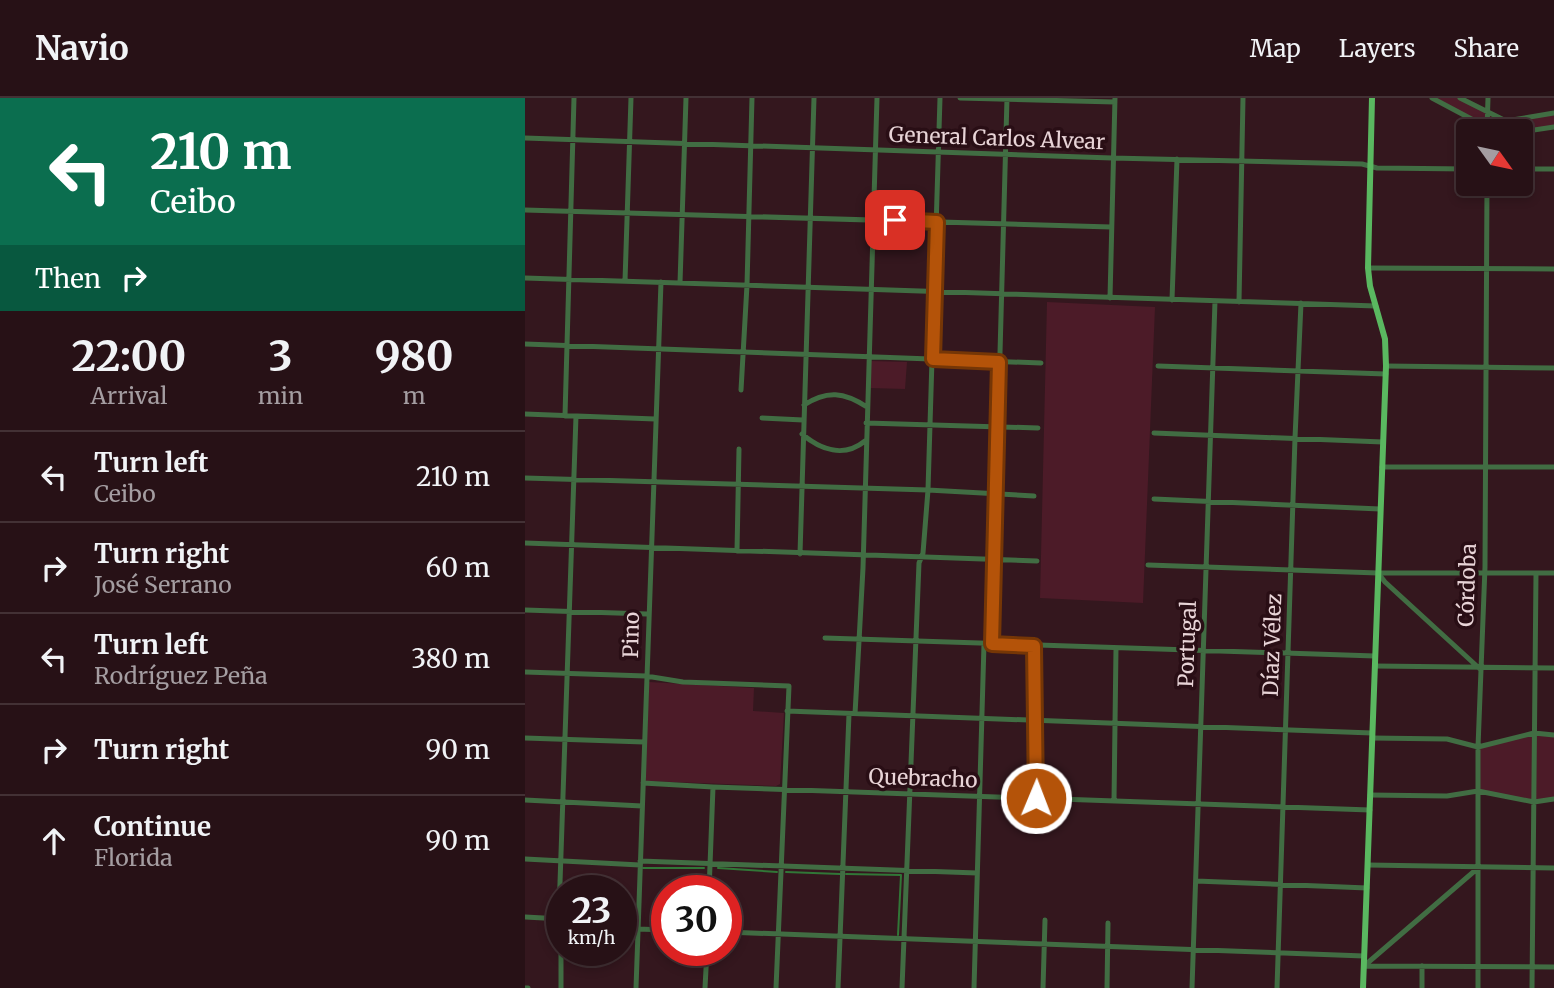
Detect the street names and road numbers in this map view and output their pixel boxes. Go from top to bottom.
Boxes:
street label: General Carlos Alvear [888,121,1106,155]
street label: Córdoba [1452,543,1482,627]
street label: Díaz Vélez [1257,593,1287,697]
street label: Portugal [1172,600,1202,688]
street label: Pino [617,612,645,658]
street label: Quebracho [868,763,978,793]

